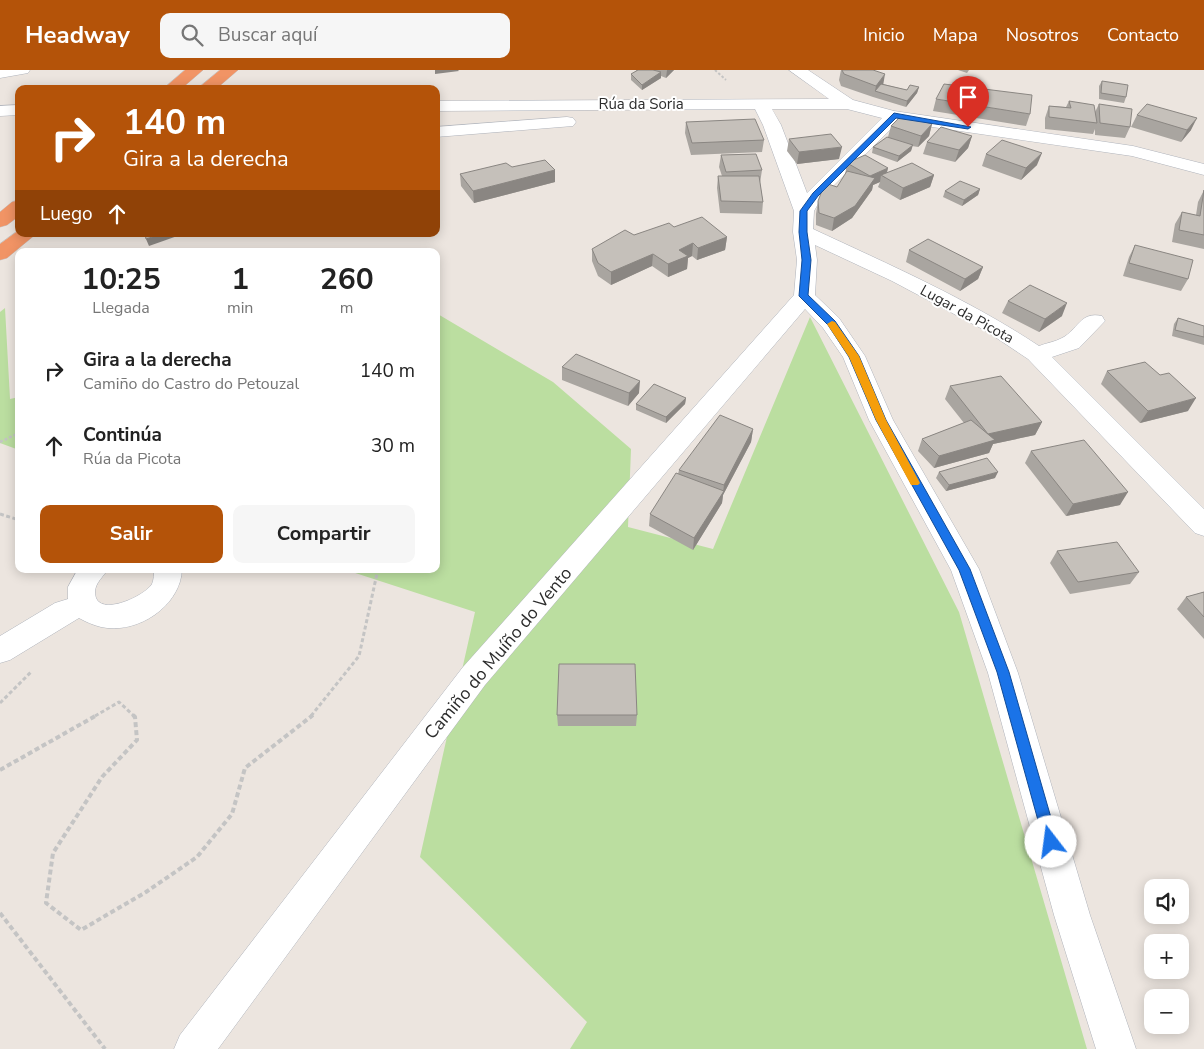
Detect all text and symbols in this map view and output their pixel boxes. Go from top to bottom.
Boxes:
search box [160,13,510,58]
text: Headway [25,19,130,51]
icon: search [178,21,206,49]
text: Buscar aquí [218,22,317,48]
text: Inicio [863,23,905,47]
text: Mapa [933,23,978,47]
text: Nosotros [1006,23,1079,47]
text: Contacto [1107,23,1179,47]
pin [947,76,989,127]
icon: arrive [954,83,982,111]
street label: Rúa da Soria [598,94,684,114]
text: 140 m [123,99,226,146]
icon: right [40,105,105,170]
text: Gira a la derecha [123,144,289,174]
icon: ahead [103,200,131,228]
text: Luego [40,201,93,227]
text: 10:25 [81,259,161,300]
text: 1 [231,259,249,300]
text: 260 [320,259,374,300]
street label: Lugar da Picota [917,280,1017,348]
text: Llegada [92,297,150,319]
text: min [227,297,253,319]
text: m [340,297,354,319]
text: Gira a la derecha [83,347,232,373]
icon: right [40,357,68,385]
text: 140 m [360,358,415,384]
text: Camiño do Castro do Petouzal [83,373,299,395]
text: Continúa [83,422,162,448]
icon: ahead [40,432,68,460]
text: 30 m [371,433,415,459]
text: Rúa da Picota [83,448,181,470]
button: Salir [40,505,223,563]
button: Compartir [233,505,415,563]
street label: Camiño do Muíño do Vento [419,562,577,744]
position arrow [1024,815,1076,867]
map controls [1144,879,1189,1034]
button: sound [1144,879,1189,924]
button: + [1144,934,1189,979]
button: − [1144,989,1189,1034]

